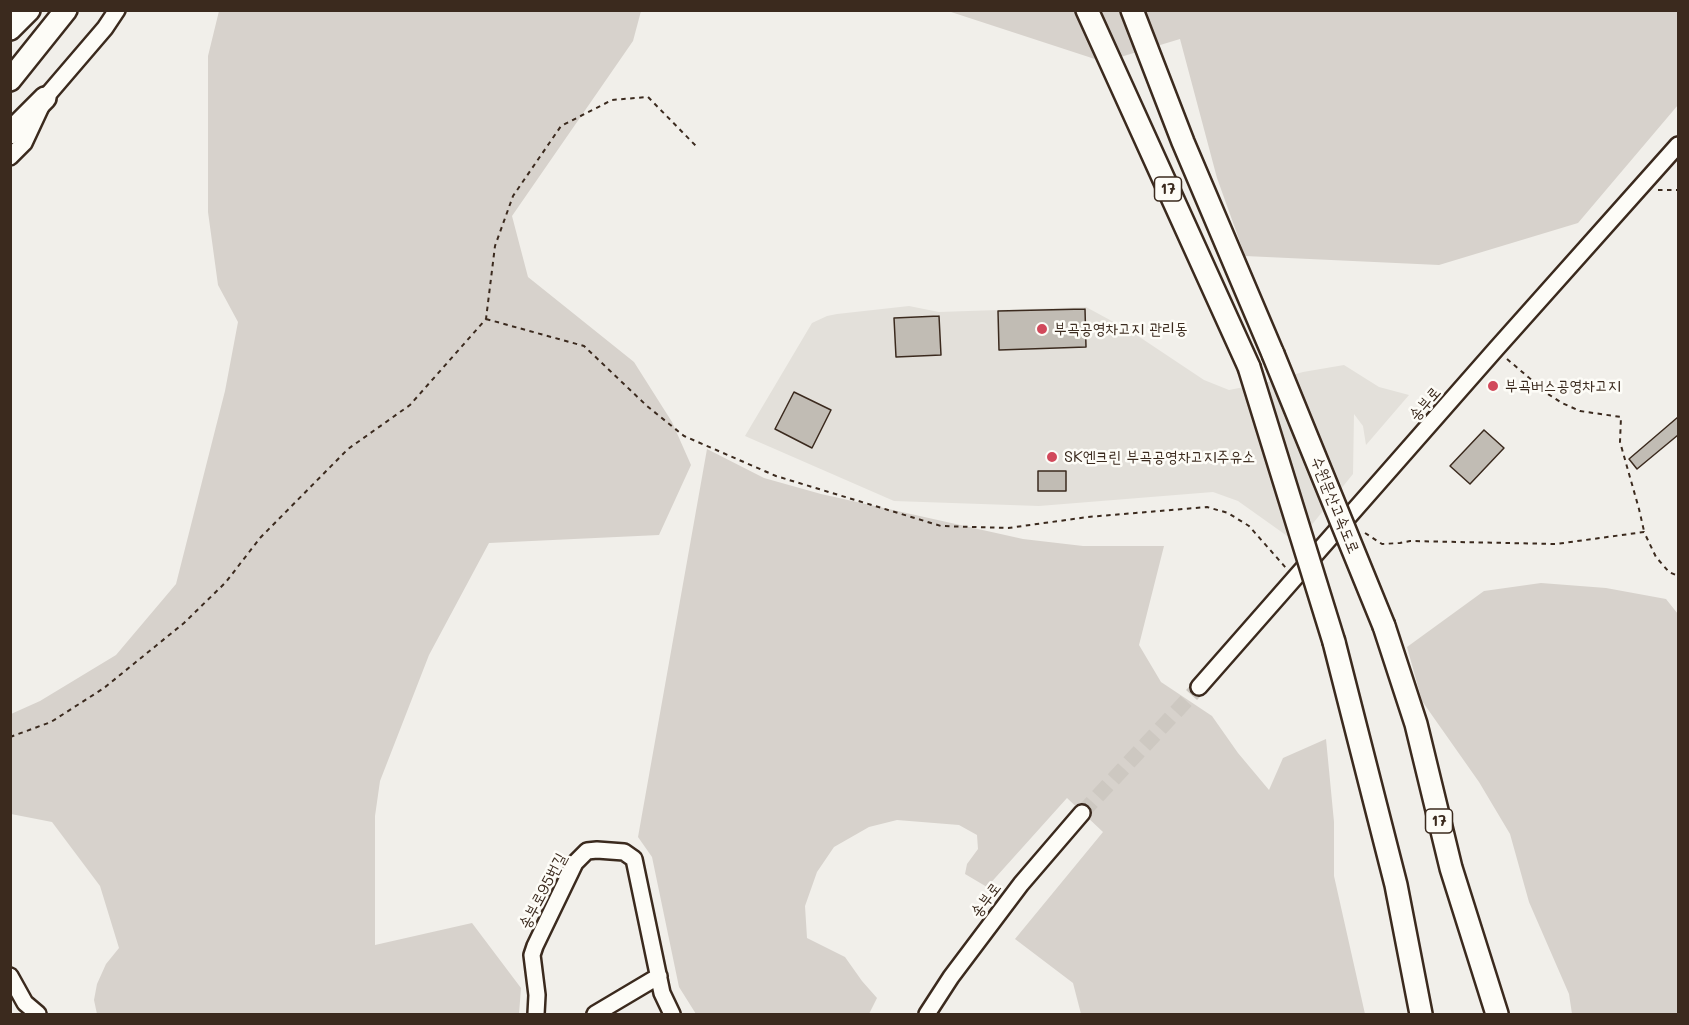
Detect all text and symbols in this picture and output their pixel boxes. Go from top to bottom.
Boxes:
road number: 17 [1154,177,1182,201]
place label: 부곡공영차고지 관리동 [1054,319,1188,339]
marker: 부곡공영차고지 관리동 [1035,322,1049,336]
place label: 부곡버스공영차고지 [1505,376,1621,396]
marker: 부곡버스공영차고지 [1486,379,1500,393]
street label: 송부로 [1405,383,1445,425]
place label: SK엔크린 부곡공영차고지주유소 [1064,447,1255,467]
marker: SK엔크린 부곡공영차고지주유소 [1045,450,1059,464]
street label: 수원문산고속도로 [1307,454,1363,556]
road number: 17 [1426,809,1452,833]
street label: 송부로95번길 [515,850,571,932]
street label: 송부로 [967,879,1005,921]

